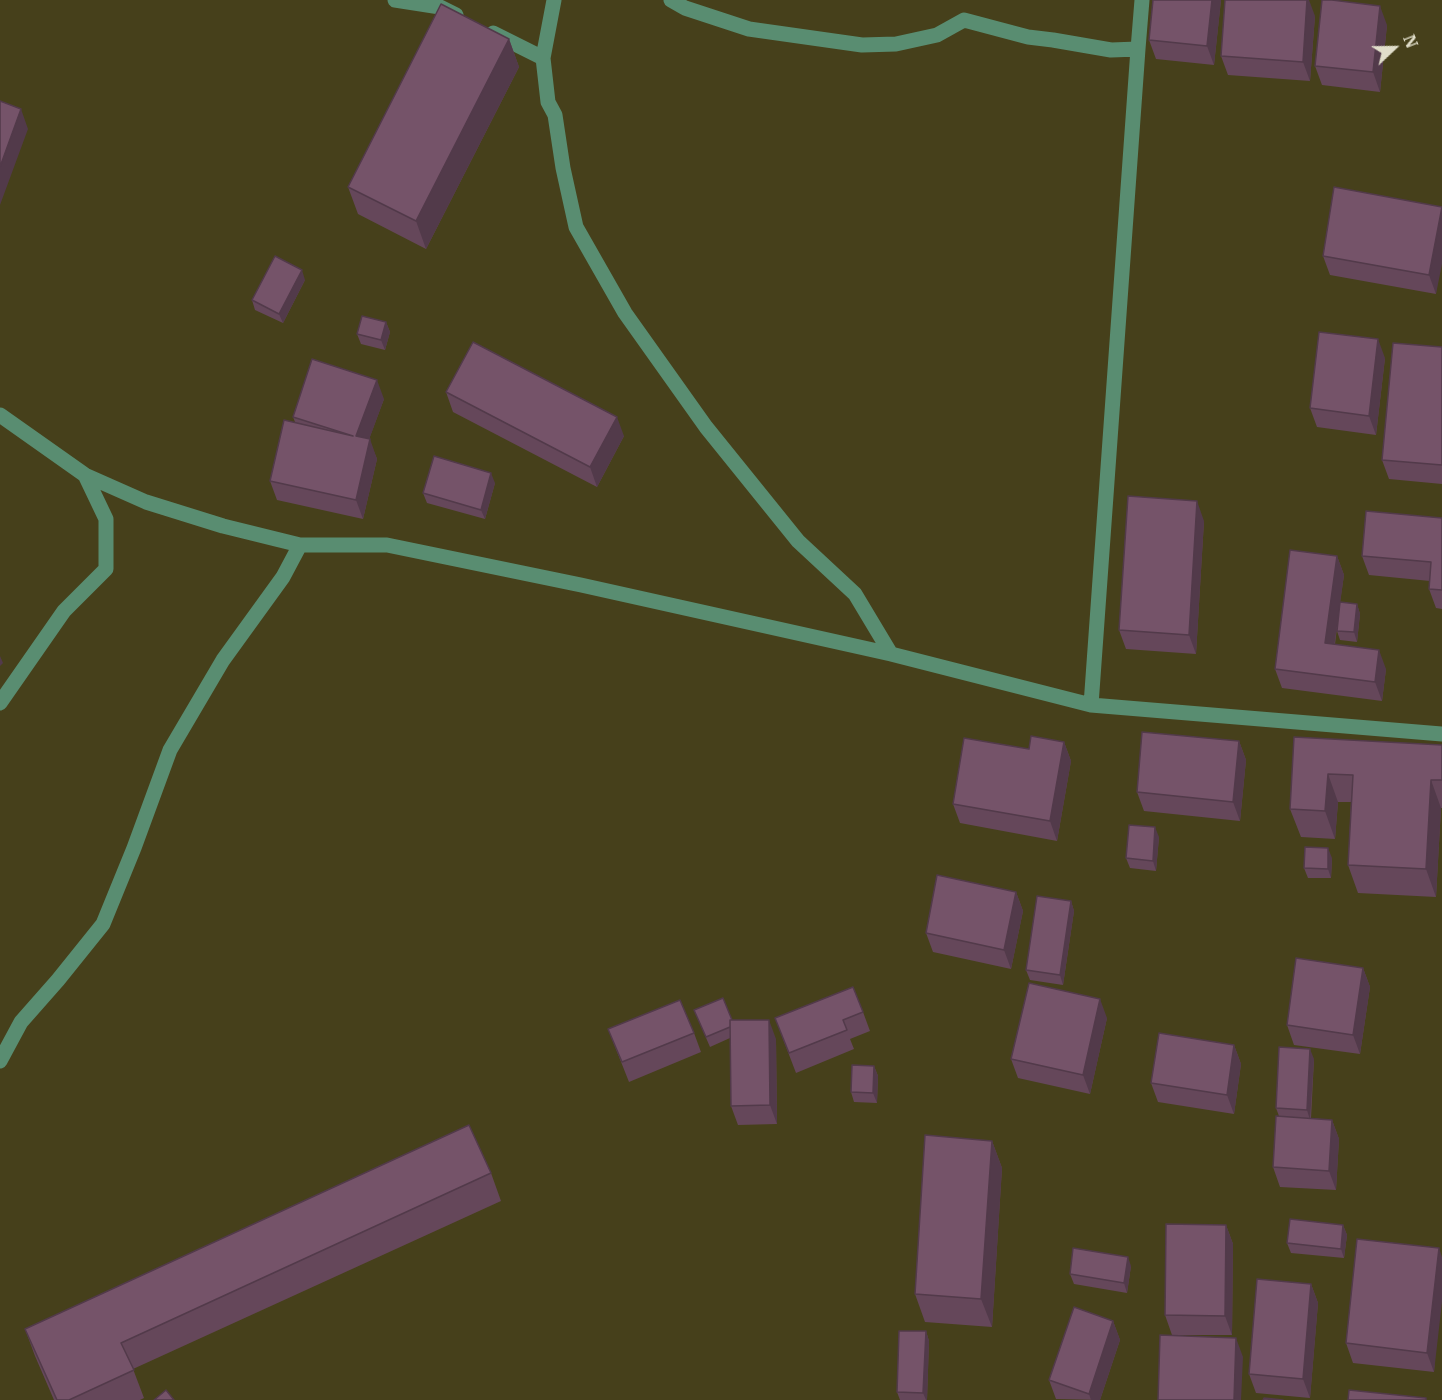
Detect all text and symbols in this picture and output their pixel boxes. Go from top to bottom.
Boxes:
north arrow [1364,18,1424,78]
text: N [1399,32,1422,51]

